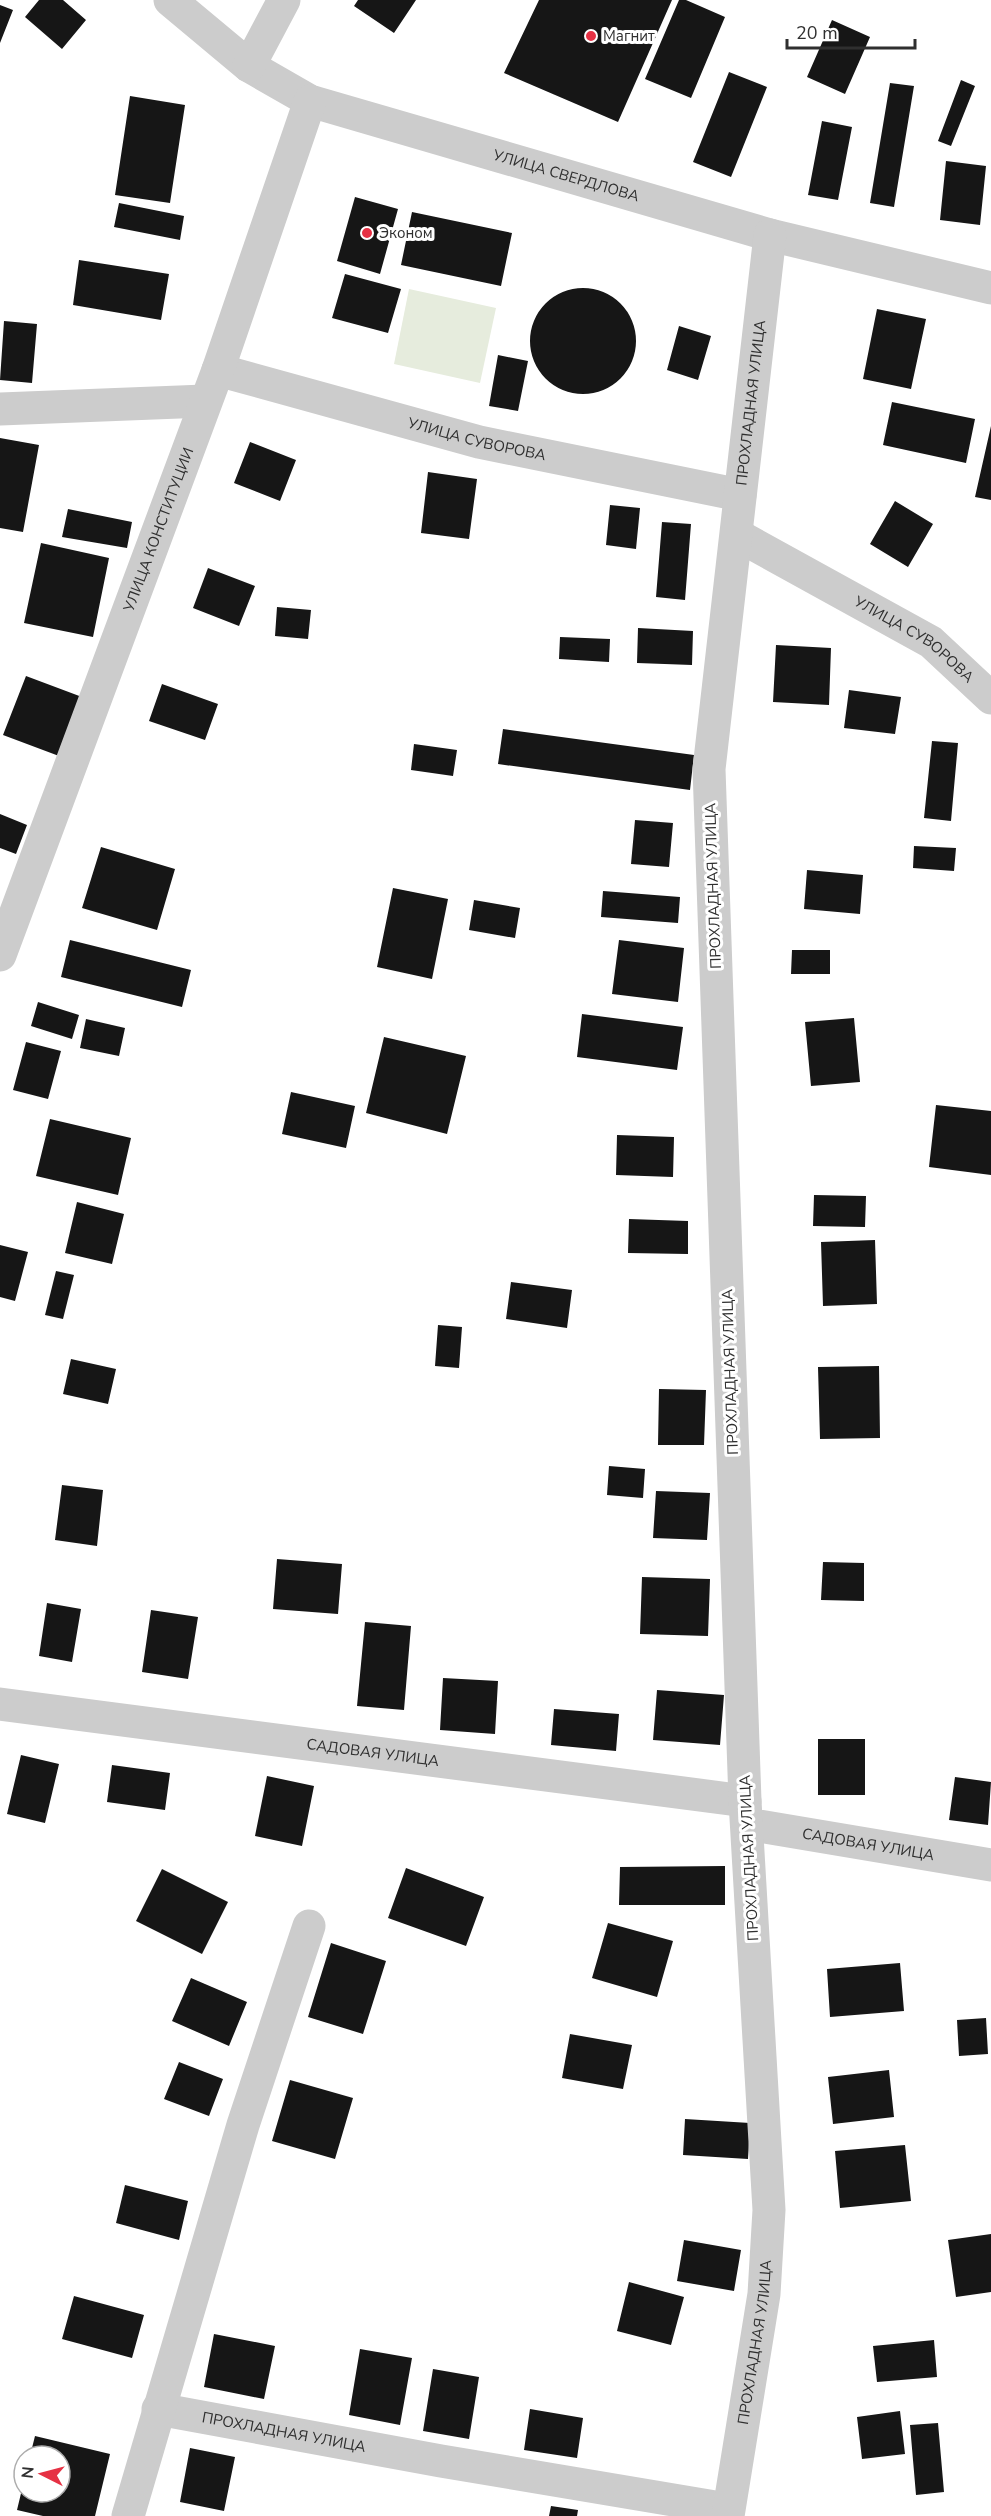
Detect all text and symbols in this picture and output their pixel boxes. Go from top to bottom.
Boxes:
scale bar [787,12,914,50]
text: 20 m [796,21,838,45]
place label: Магнит [603,26,655,46]
marker: Магнит [584,29,598,43]
street label: УЛИЦА СВЕРДЛОВА [490,145,642,206]
place label: Эконом [379,223,433,243]
marker: Эконом [360,226,374,240]
street label: ПРОХЛАДНАЯ УЛИЦА [731,319,770,487]
street label: УЛИЦА СУВОРОВА [404,413,548,465]
street label: УЛИЦА КОНСТИТУЦИИ [118,445,198,615]
street label: УЛИЦА СУВОРОВА [850,591,978,687]
street label: ПРОХЛАДНАЯ УЛИЦА [700,803,726,969]
street label: ПРОХЛАДНАЯ УЛИЦА [717,1289,743,1455]
street label: САДОВАЯ УЛИЦА [305,1734,440,1771]
street label: ПРОХЛАДНАЯ УЛИЦА [735,1774,763,1942]
street label: САДОВАЯ УЛИЦА [801,1823,936,1865]
street label: ПРОХЛАДНАЯ УЛИЦА [733,2259,776,2426]
street label: ПРОХЛАДНАЯ УЛИЦА [200,2407,368,2457]
north arrow [12,2444,72,2504]
text: N [17,2465,40,2480]

